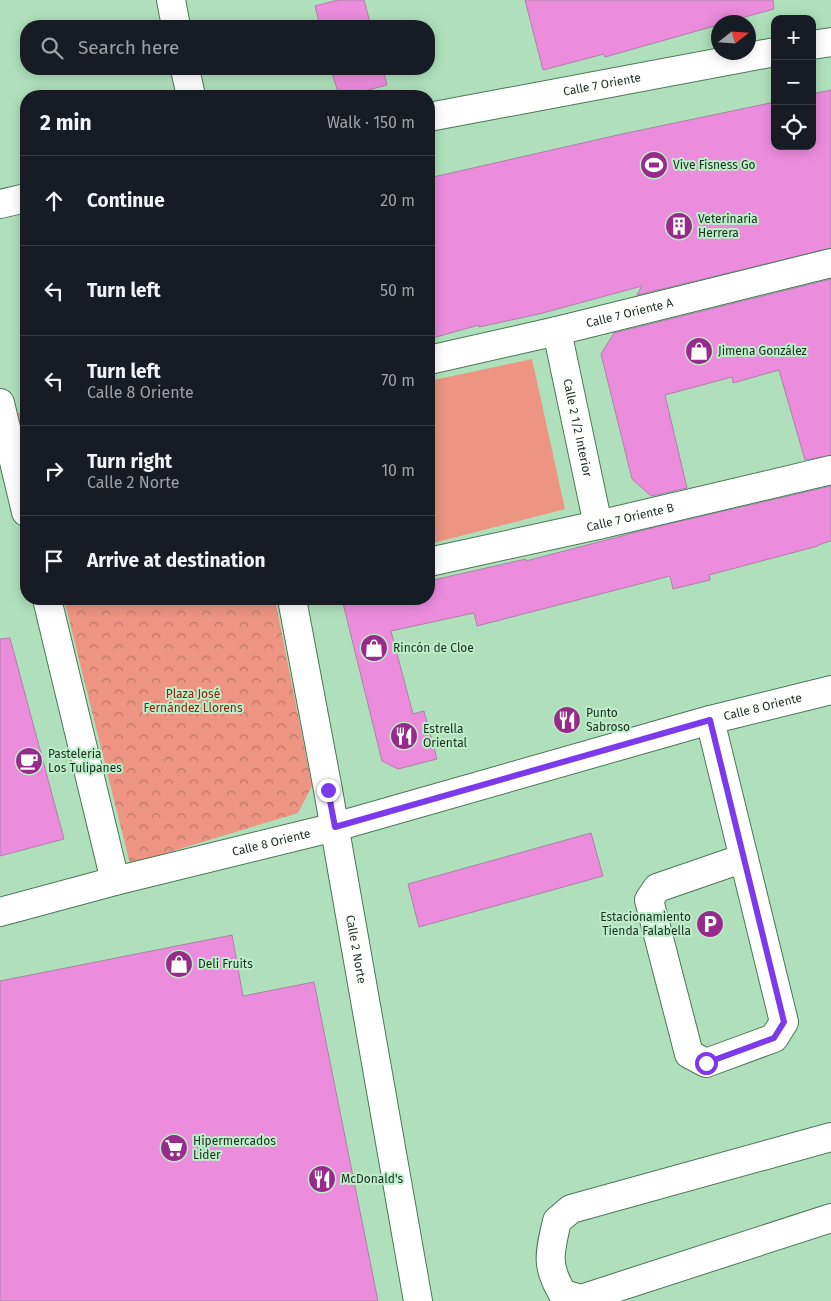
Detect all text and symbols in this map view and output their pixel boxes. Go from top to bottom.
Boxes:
north arrow [711,15,756,60]
map controls [771,15,816,150]
button: + [771,15,816,60]
search box [20,20,435,75]
icon: search [38,34,66,62]
text: Search here [78,36,179,59]
button: − [771,60,816,105]
street label: Calle 7 Oriente [562,70,642,99]
button: locate [771,105,816,150]
text: 2 min [40,110,92,136]
text: Walk · 150 m [327,113,415,132]
sports icon: Vive Fisness Go [639,150,669,180]
place label: Vive Fisness Go [673,158,756,172]
icon: ahead [40,187,68,215]
text: Continue [87,189,165,212]
text: 20 m [380,191,415,210]
building icon: Veterinaria Herrera [664,211,694,241]
place label: Veterinaria Herrera [698,212,758,240]
icon: left [40,277,68,305]
text: Turn left [87,279,161,302]
text: 50 m [380,281,415,300]
street label: Calle 7 Oriente A [585,295,675,331]
shop icon: Jimena González [684,336,714,366]
place label: Jimena González [718,344,807,358]
text: Turn left [87,360,161,383]
icon: left [40,367,68,395]
text: 70 m [381,371,415,390]
street label: Calle 2 1/2 Interior [560,377,595,479]
text: Calle 8 Oriente [87,383,194,402]
text: Turn right [87,450,172,473]
icon: right [40,457,68,485]
text: 10 m [381,461,415,480]
text: Calle 2 Norte [87,473,179,492]
street label: Calle 7 Oriente B [585,500,675,534]
icon: arrive [40,547,68,575]
text: Arrive at destination [87,549,266,572]
shop icon: Rincón de Cloe [359,633,389,663]
place label: Rincón de Cloe [393,641,474,655]
park label: Plaza José Fernández Llorens [143,687,243,715]
street label: Calle 8 Oriente [722,690,803,723]
restaurant icon: Punto Sabroso [552,705,582,735]
place label: Punto Sabroso [586,706,630,734]
restaurant icon: Estrella Oriental [389,721,419,751]
place label: Estrella Oriental [423,722,468,750]
cafe icon: Pasteleria Los Tulipanes [14,746,44,776]
place label: Pasteleria Los Tulipanes [48,747,122,775]
route end [317,779,340,802]
street label: Calle 8 Oriente [231,826,312,859]
parking icon: Estacionamiento Tienda Falabella [695,909,725,939]
place label: Estacionamiento Tienda Falabella [600,910,691,938]
street label: Calle 2 Norte [343,914,369,985]
shop icon: Deli Fruits [164,949,194,979]
place label: Deli Fruits [198,957,253,971]
route start [695,1052,718,1075]
supermarket icon: Hipermercados Lider [159,1133,189,1163]
place label: Hipermercados Lider [193,1134,276,1162]
restaurant icon: McDonald's [307,1164,337,1194]
place label: McDonald's [341,1172,403,1186]

